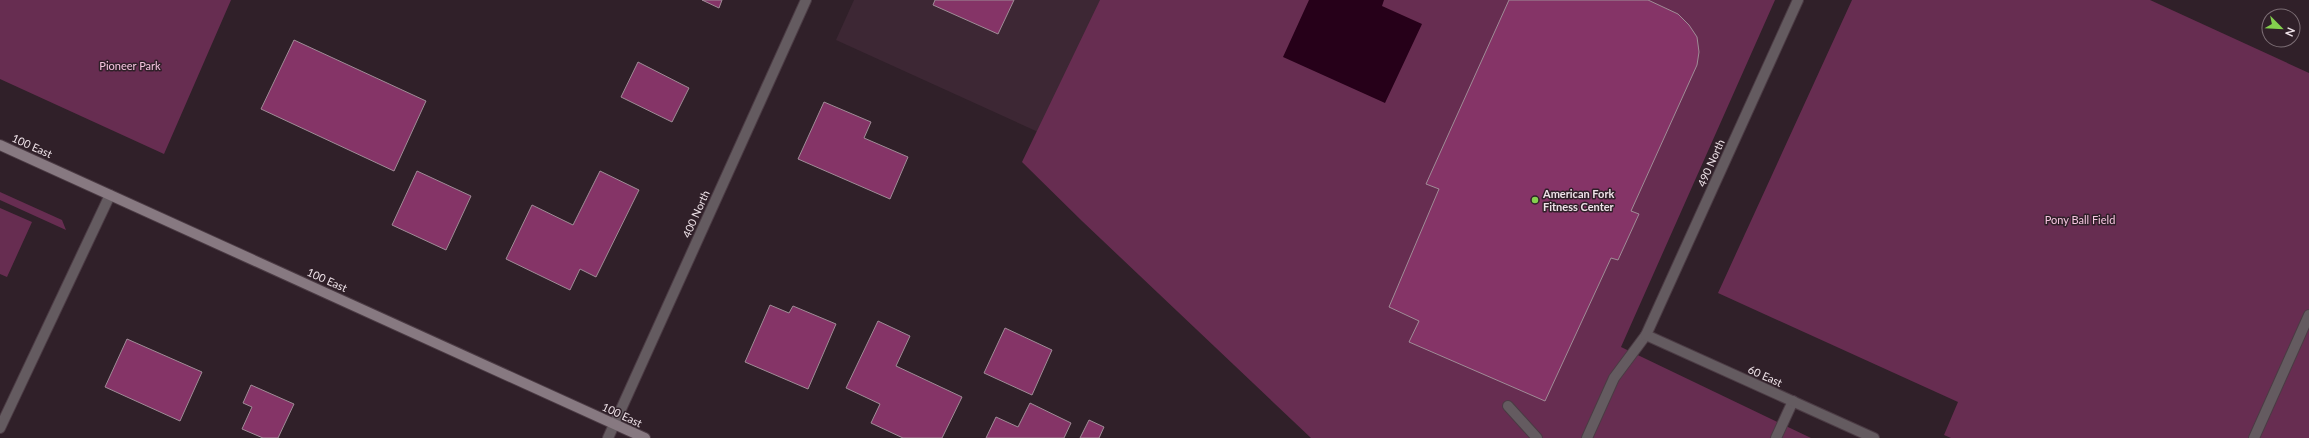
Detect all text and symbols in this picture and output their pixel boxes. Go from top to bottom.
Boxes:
north arrow [2261,8,2301,48]
text: N [2283,26,2298,39]
park label: Pioneer Park [99,59,161,72]
street label: 100 East [10,131,54,160]
street label: 490 North [1694,137,1727,189]
place label: American Fork Fitness Center [1542,187,1615,213]
street label: 400 North [679,188,712,240]
marker: American Fork Fitness Center [1530,195,1540,205]
park label: Pony Ball Field [2045,213,2115,226]
street label: 100 East [305,265,349,294]
street label: 60 East [1746,362,1784,389]
street label: 100 East [600,400,644,429]

